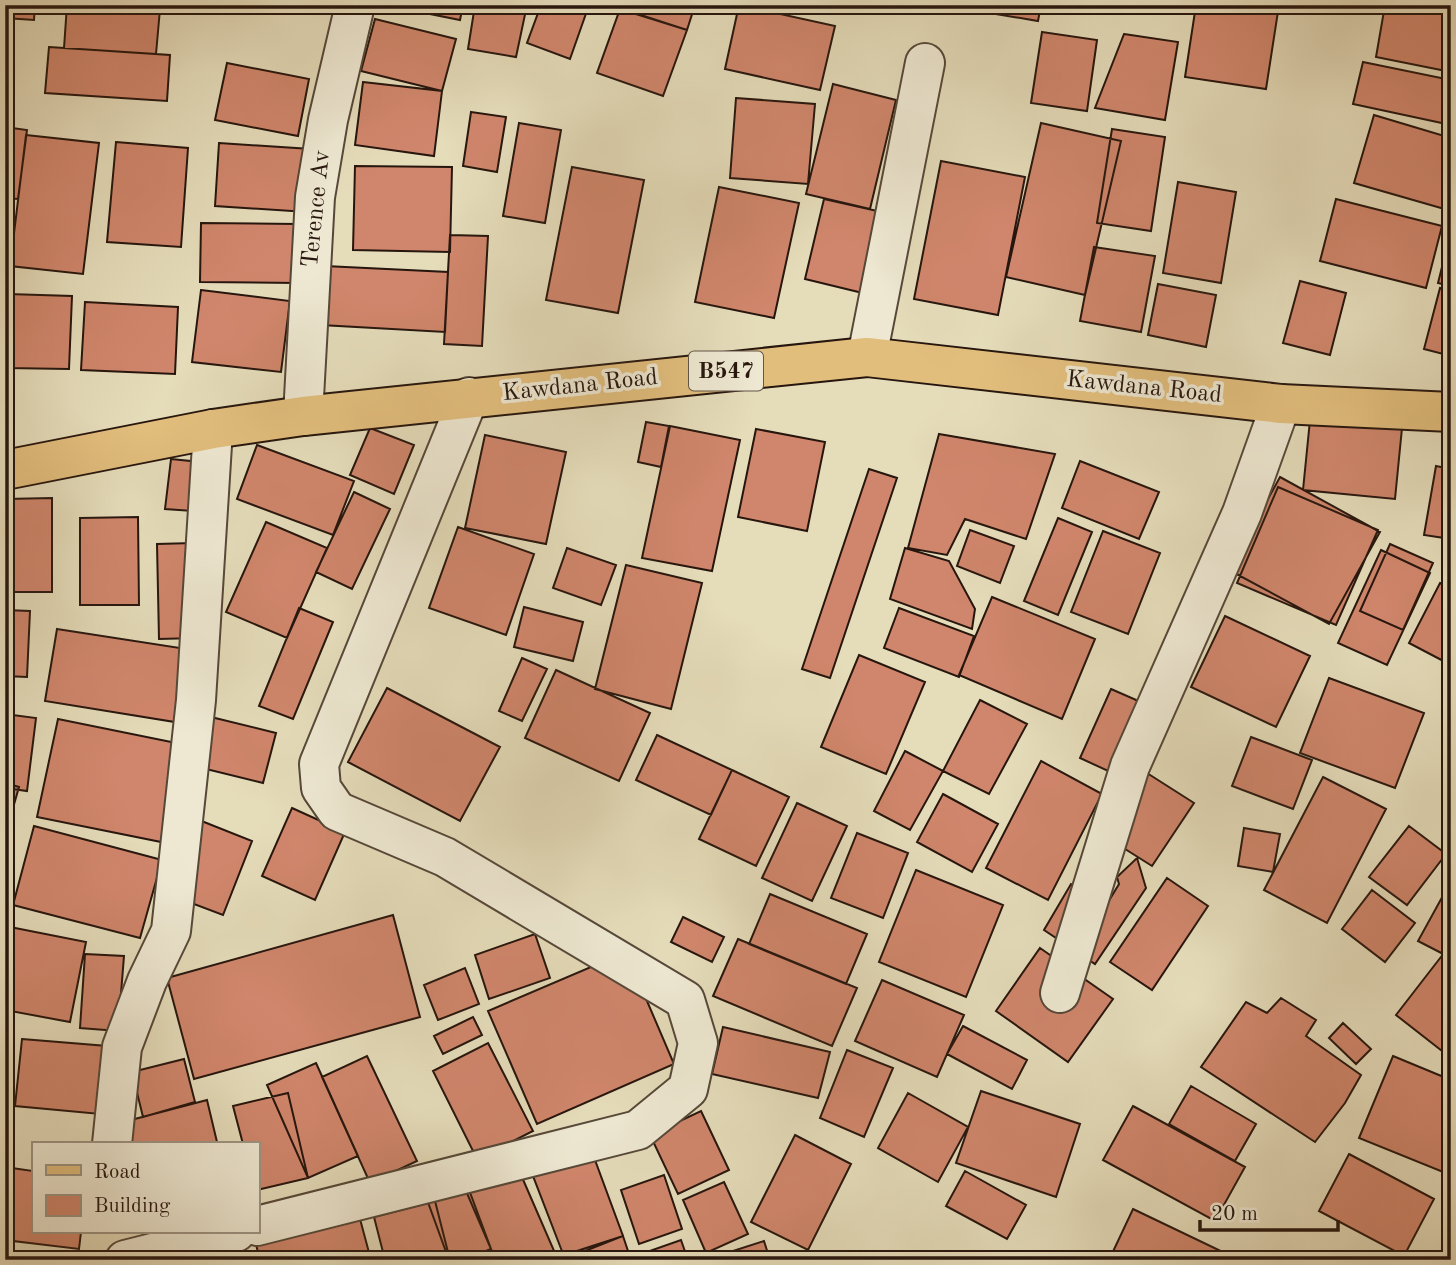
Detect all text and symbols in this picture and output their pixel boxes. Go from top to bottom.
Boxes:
street label: Terence Av [299,149,335,269]
road number: B547 [689,352,763,390]
street label: Kawdana Road [501,366,659,406]
street label: Kawdana Road [1065,368,1223,408]
legend [32,1142,259,1234]
text: Road [94,1162,141,1183]
scale bar [1200,1188,1339,1232]
text: Building [94,1196,171,1217]
text: 20 m [1211,1204,1258,1225]

